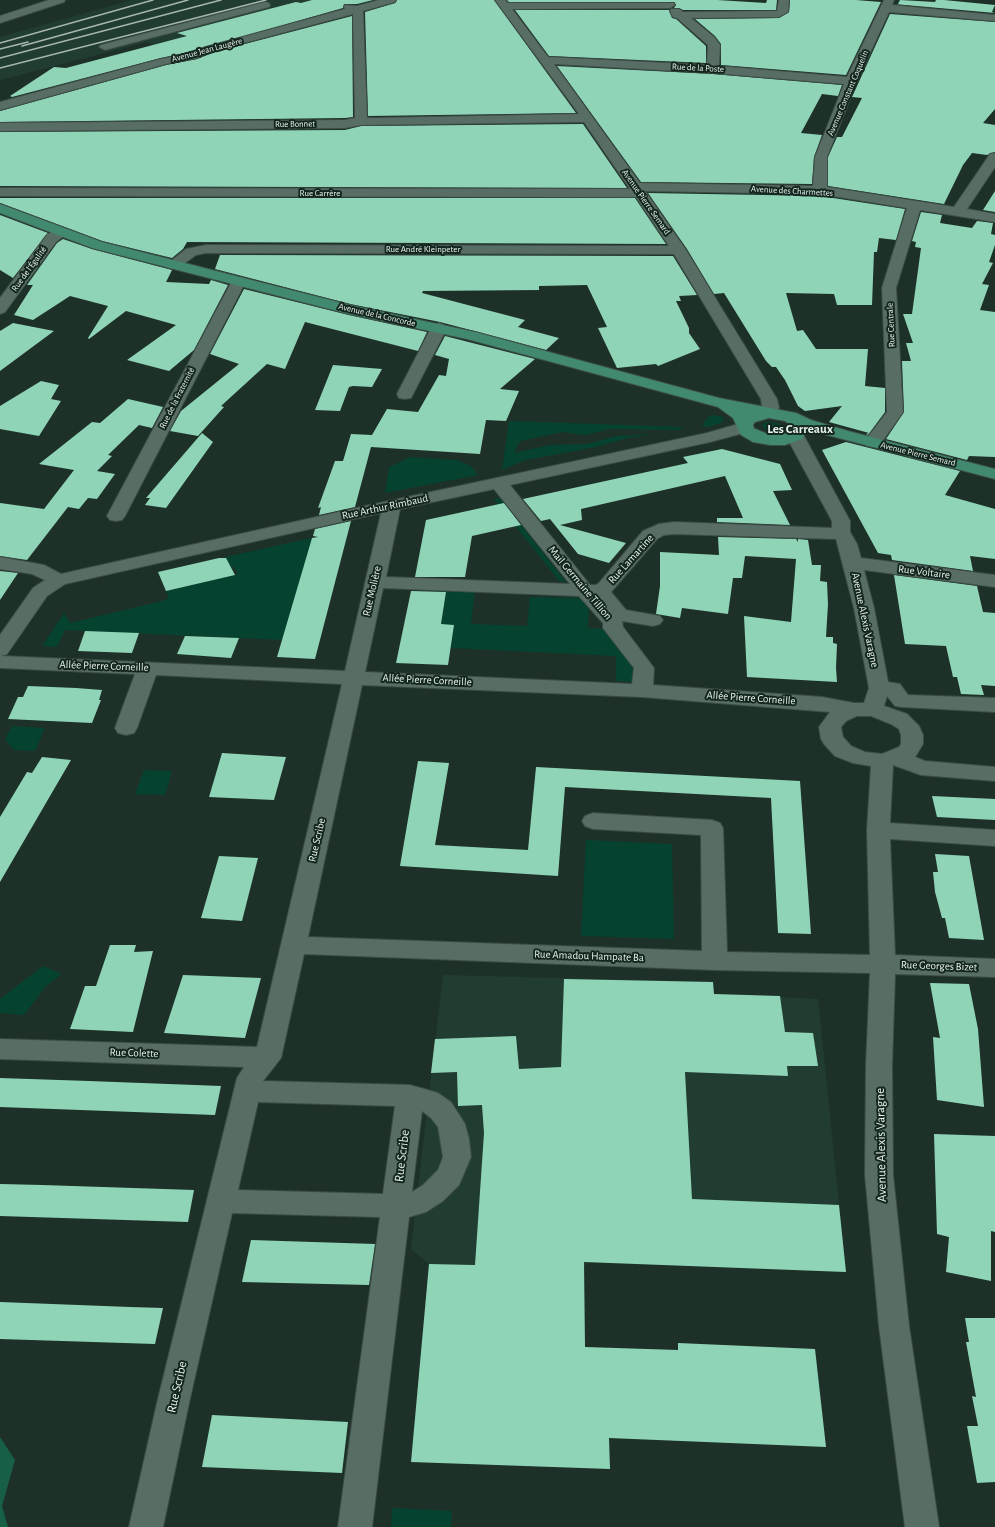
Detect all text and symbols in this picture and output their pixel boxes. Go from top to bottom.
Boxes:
street label: Avenue Jean Laugère [170,35,244,65]
street label: Avenue Constant Coquelin [825,49,871,137]
street label: Rue de la Poste [672,61,724,75]
street label: Rue Bonnet [275,118,315,130]
street label: Avenue Pierre Semard [619,167,673,237]
street label: Avenue des Charmettes [751,183,833,199]
street label: Rue Carrère [300,188,340,198]
street label: Rue de l'Égalité [9,244,49,294]
street label: Rue André Kleinpeter [386,244,460,254]
street label: Avenue de la Concorde [337,301,417,329]
street label: Rue Centrale [884,302,898,348]
street label: Rue de la Fraternité [157,366,197,430]
district label: Les Carreaux [767,421,833,437]
street label: Avenue Pierre Semard [879,439,957,469]
street label: Rue Arthur Rimbaud [341,491,429,523]
street label: Rue Lamartine [605,531,657,587]
street label: Mail Germaine Tillion [545,543,615,623]
street label: Rue Voltaire [897,562,951,582]
street label: Rue Molière [360,565,384,617]
street label: Avenue Alexis Varagne [849,571,881,669]
street label: Allée Pierre Corneille [59,658,149,674]
street label: Allée Pierre Corneille [382,671,472,689]
street label: Allée Pierre Corneille [706,688,796,708]
street label: Rue Scribe [306,817,328,863]
street label: Rue Amadou Hampate Ba [534,947,644,965]
street label: Rue Georges Bizet [901,958,977,974]
street label: Rue Colette [109,1046,159,1060]
street label: Avenue Alexis Varagne [872,1088,890,1202]
street label: Rue Scribe [391,1129,413,1183]
street label: Rue Scribe [163,1360,191,1414]

